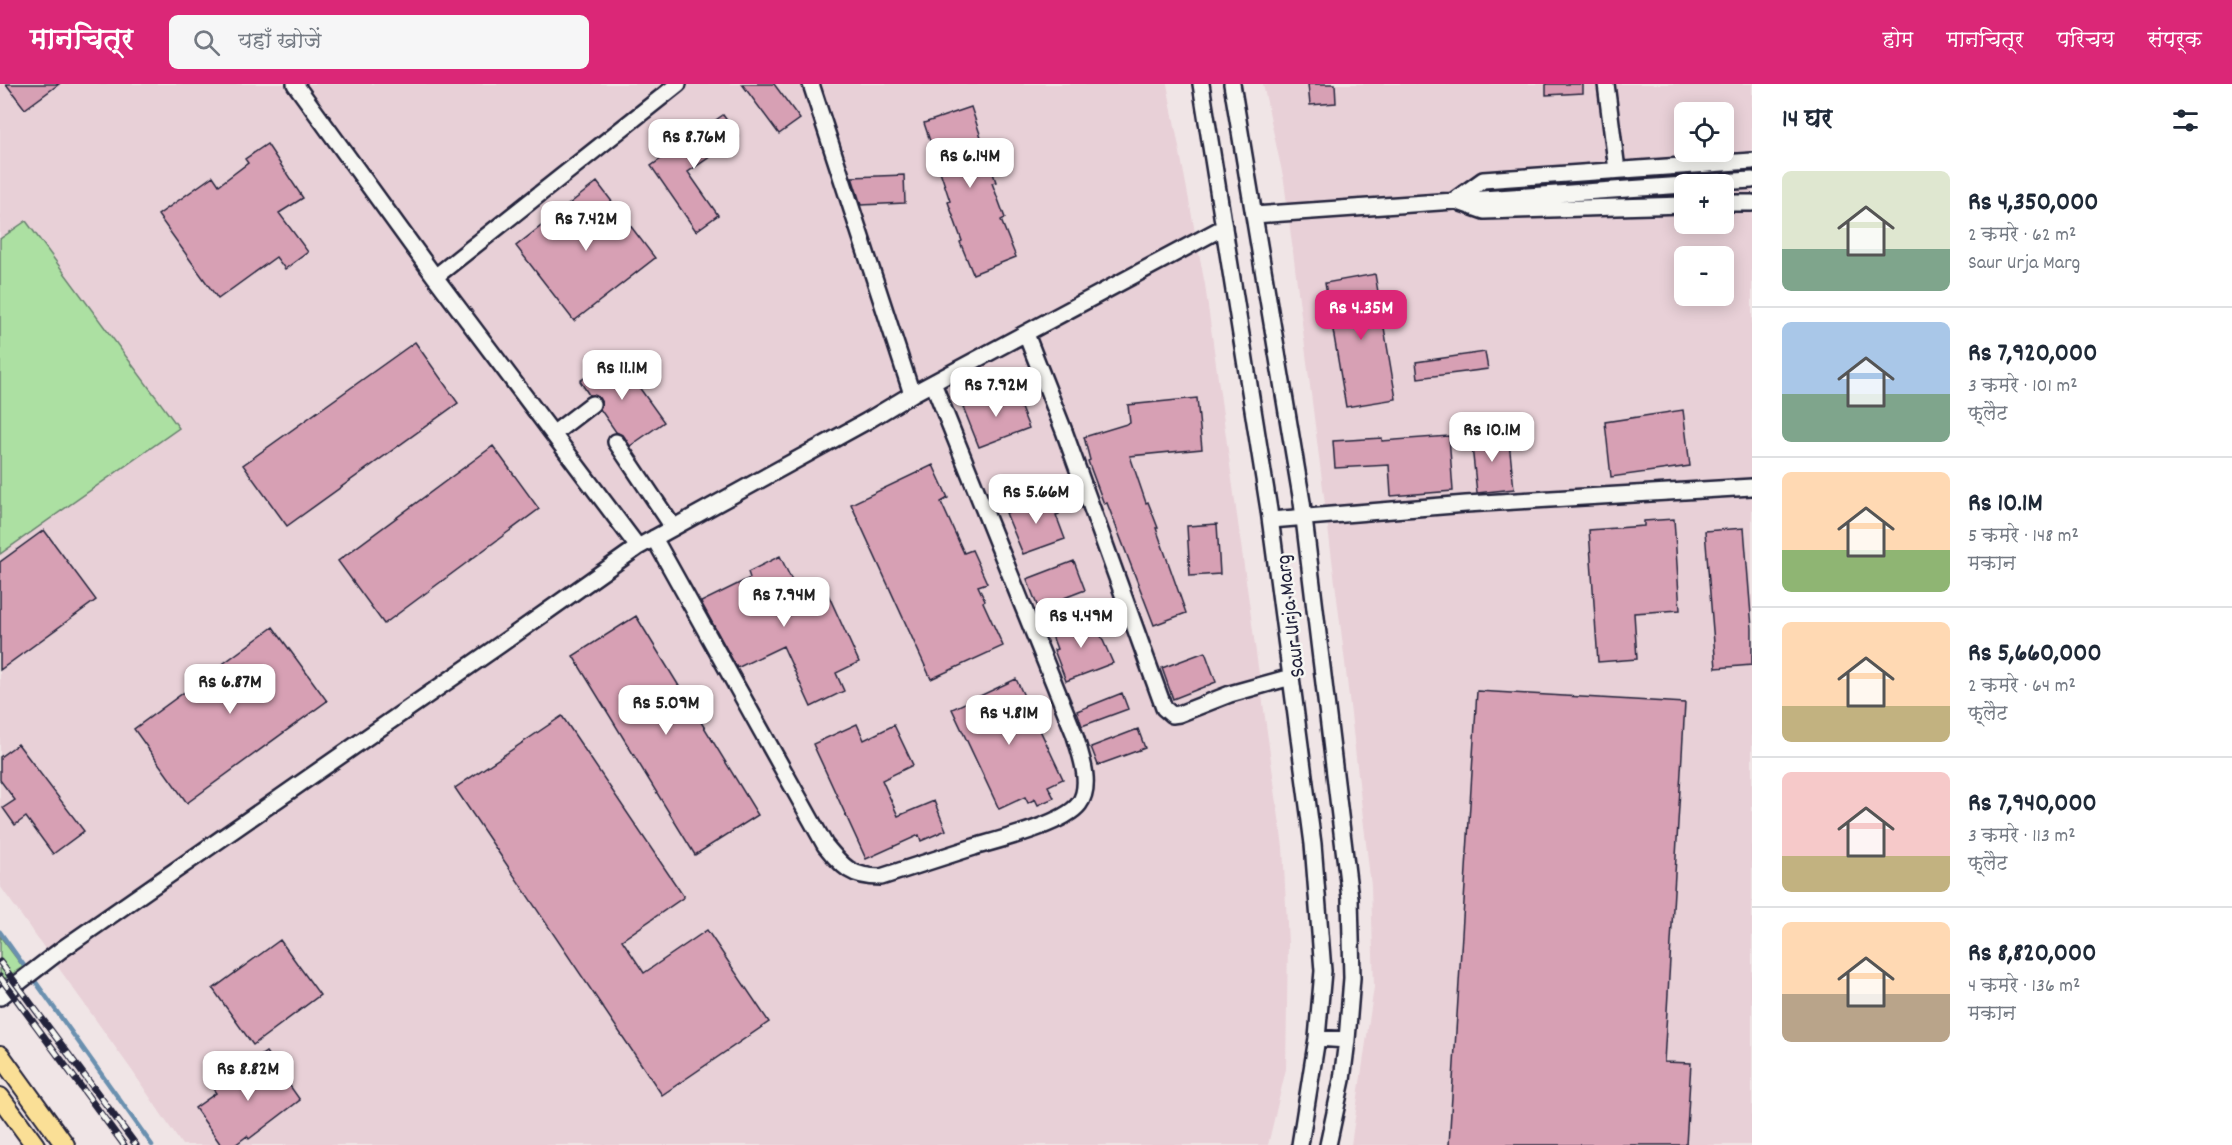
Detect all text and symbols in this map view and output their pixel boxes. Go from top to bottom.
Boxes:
search box [169,15,589,69]
text: मानचित्र [30,22,133,62]
icon: search [190,26,223,59]
text: यहाँ खोजें [238,27,321,58]
text: होम [1882,27,1913,57]
text: मानचित्र [1946,27,2024,57]
text: परिचय [2057,27,2114,57]
text: संपर्क [2147,27,2202,57]
map controls [1674,102,1734,306]
button: locate [1674,102,1734,162]
text: 14 घर [1782,102,1832,139]
icon: filters [2169,104,2202,137]
pin: Rs 8.76M [632,119,756,170]
text: Rs 8.76M [662,124,726,152]
pin: Rs 6.14M [908,138,1032,189]
text: Rs 6.14M [940,143,1000,171]
button: + [1674,174,1734,234]
text: Rs 4,350,000 [1968,185,2099,222]
icon: home [1830,195,1902,267]
pin: Rs 7.42M [524,201,648,252]
text: Rs 7.42M [555,206,617,234]
text: 2 कमरे · 62 m² [1968,222,2076,250]
button: − [1674,246,1734,306]
text: Saur Urja Marg [1968,250,2080,278]
pin: Rs 4.35M [1299,290,1423,341]
text: Rs 4.35M [1329,295,1393,323]
text: Rs 7,920,000 [1968,336,2097,373]
icon: home [1830,346,1902,418]
pin: Rs 11.1M [560,350,684,401]
text: Rs 11.1M [597,355,647,383]
pin: Rs 7.92M [934,367,1058,418]
text: Rs 7.92M [964,372,1028,400]
text: 3 कमरे · 101 m² [1968,373,2077,401]
text: फ़्लैट [1968,401,2008,429]
pin: Rs 10.1M [1430,412,1554,463]
text: Rs 10.1M [1463,417,1521,445]
pin: Rs 5.66M [974,474,1098,525]
text: Rs 5.66M [1003,479,1069,507]
text: Rs 10.1M [1968,486,2043,523]
icon: home [1830,496,1902,568]
text: 5 कमरे · 148 m² [1968,523,2079,551]
text: मकान [1968,551,2016,579]
street label: Saur Urja Marg [1269,553,1315,679]
pin: Rs 7.94M [722,577,846,628]
text: Rs 7.94M [753,582,815,610]
pin: Rs 4.49M [1019,598,1143,649]
text: Rs 4.49M [1049,603,1113,631]
text: Rs 5,660,000 [1968,636,2102,673]
icon: home [1830,646,1902,718]
pin: Rs 6.87M [168,664,292,715]
text: Rs 6.87M [198,669,262,697]
text: 2 कमरे · 64 m² [1968,673,2076,701]
pin: Rs 5.09M [604,685,728,736]
text: Rs 5.09M [632,690,700,718]
pin: Rs 4.81M [947,695,1071,746]
text: Rs 4.81M [980,700,1038,728]
text: फ़्लैट [1968,701,2008,729]
text: Rs 7,940,000 [1968,786,2097,823]
icon: home [1830,796,1902,868]
text: 3 कमरे · 113 m² [1968,823,2075,851]
text: फ़्लैट [1968,851,2008,879]
text: Rs 8,820,000 [1968,936,2096,973]
icon: home [1830,946,1902,1018]
text: 4 कमरे · 136 m² [1968,973,2080,1001]
text: मकान [1968,1001,2016,1029]
pin: Rs 8.82M [186,1051,310,1102]
text: Rs 8.82M [217,1056,279,1084]

